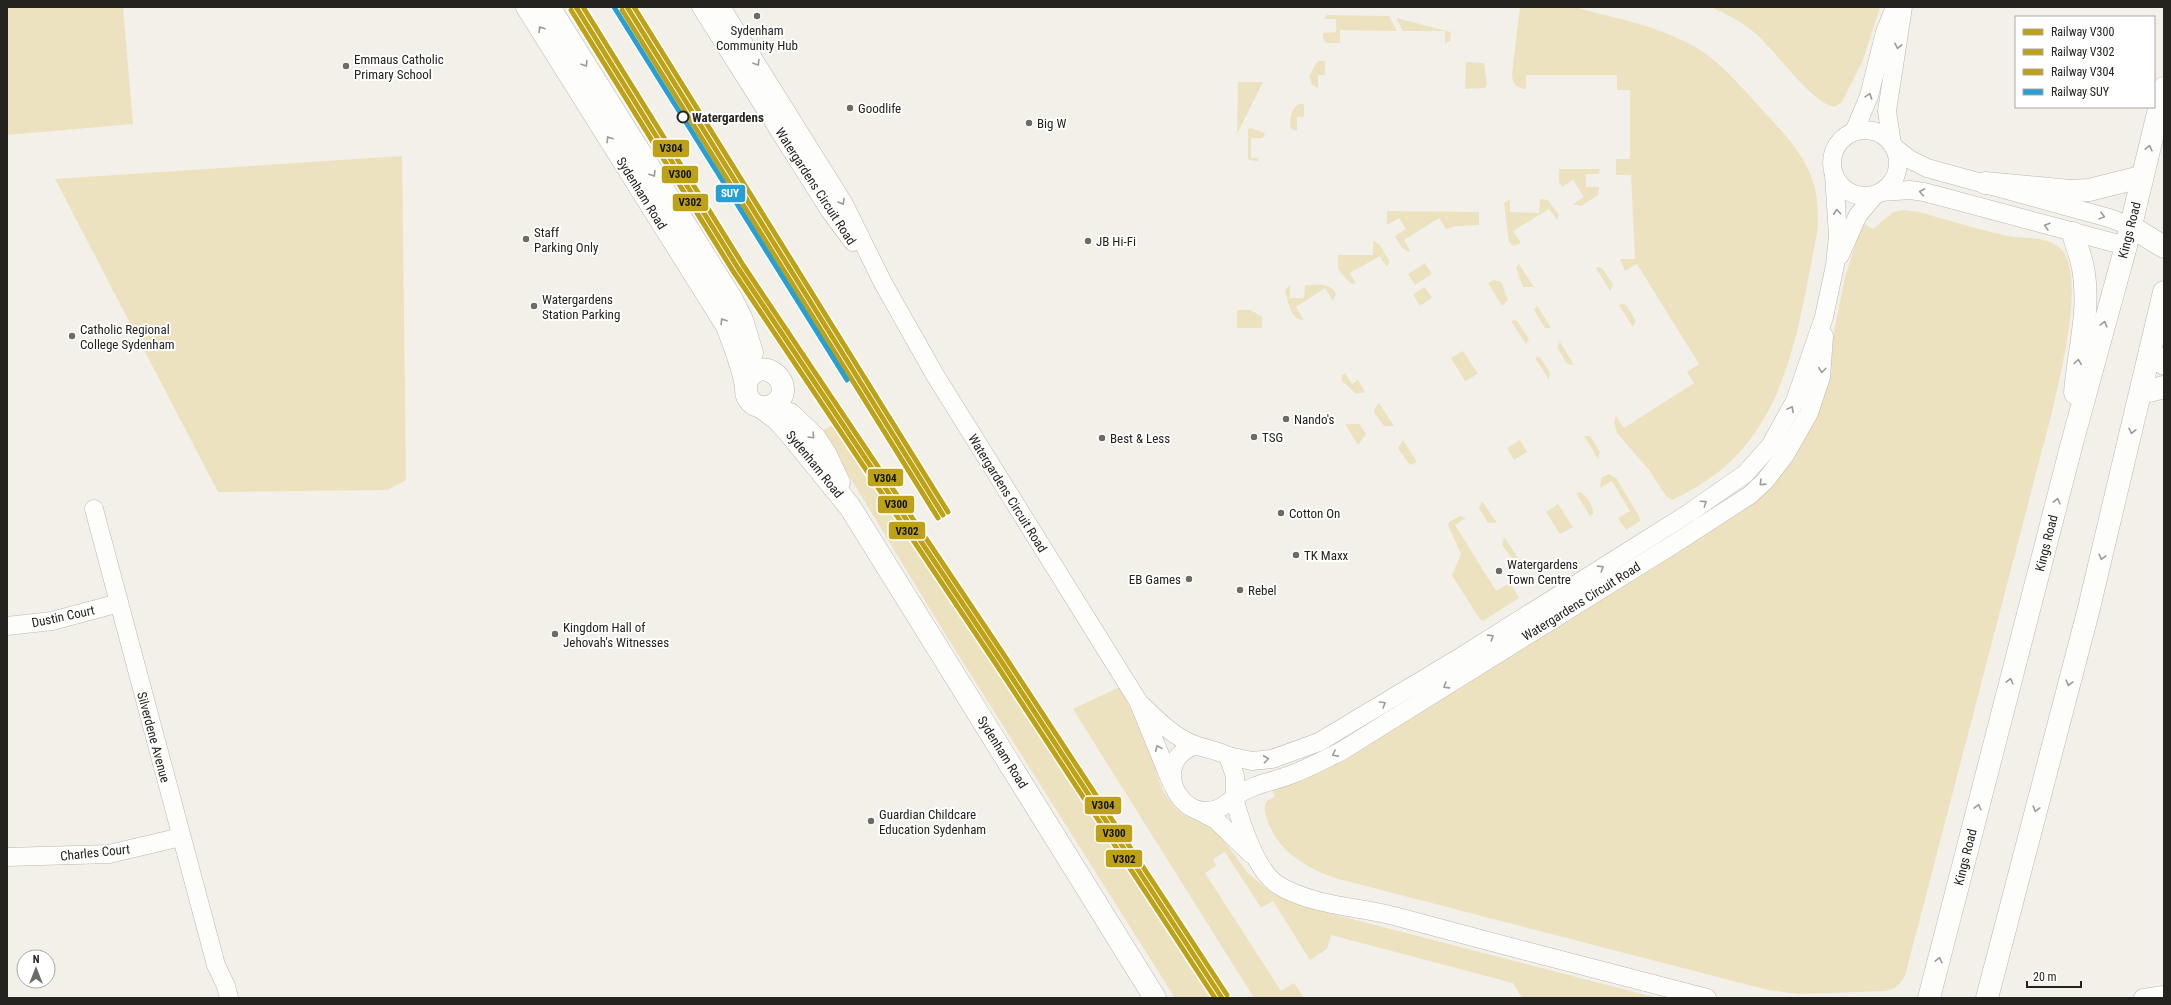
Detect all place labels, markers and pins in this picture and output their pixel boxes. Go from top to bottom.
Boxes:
marker: Sydenham Community Hub [752,11,762,21]
place label: Sydenham Community Hub [716,23,798,53]
place label: Emmaus Catholic Primary School [354,52,444,82]
marker: Emmaus Catholic Primary School [341,61,351,71]
place label: Goodlife [858,101,901,116]
marker: Goodlife [845,103,855,113]
marker: Watergardens [676,110,690,124]
place label: Watergardens [692,110,764,125]
place label: Big W [1037,116,1066,131]
marker: Big W [1024,118,1034,128]
place label: Staff Parking Only [534,225,599,255]
marker: Staff Parking Only [521,234,531,244]
place label: JB Hi-Fi [1096,234,1136,249]
marker: JB Hi-Fi [1083,236,1093,246]
place label: Watergardens Station Parking [542,292,620,322]
marker: Watergardens Station Parking [529,301,539,311]
place label: Catholic Regional College Sydenham [80,322,175,352]
marker: Catholic Regional College Sydenham [67,331,77,341]
place label: Nando's [1294,412,1334,427]
marker: Nando's [1281,414,1291,424]
place label: TSG [1262,430,1283,445]
place label: Best & Less [1110,431,1170,446]
marker: TSG [1249,432,1259,442]
marker: Best & Less [1097,433,1107,443]
place label: Cotton On [1289,506,1340,521]
marker: Cotton On [1276,508,1286,518]
place label: TK Maxx [1304,548,1349,563]
marker: TK Maxx [1291,550,1301,560]
place label: Watergardens Town Centre [1507,557,1578,587]
marker: Watergardens Town Centre [1494,566,1504,576]
place label: EB Games [1129,572,1181,587]
marker: EB Games [1184,574,1194,584]
place label: Rebel [1248,583,1276,598]
marker: Rebel [1235,585,1245,595]
place label: Kingdom Hall of Jehovah's Witnesses [563,620,669,650]
marker: Kingdom Hall of Jehovah's Witnesses [550,629,560,639]
place label: Guardian Childcare Education Sydenham [879,807,986,837]
marker: Guardian Childcare Education Sydenham [866,816,876,826]

